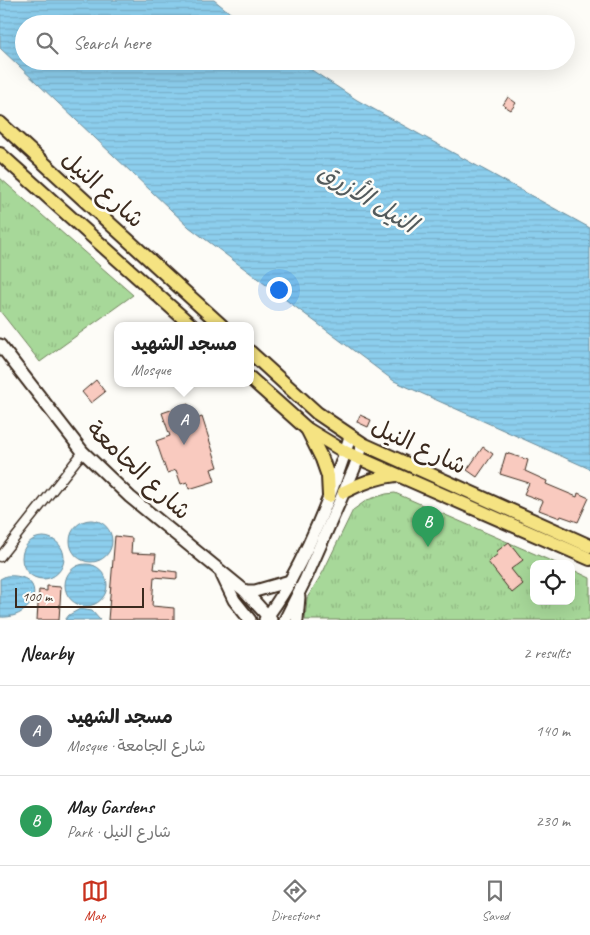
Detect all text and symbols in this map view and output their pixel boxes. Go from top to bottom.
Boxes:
search box [15,15,575,70]
icon: search [33,29,61,57]
text: Search here [73,31,150,55]
street label: شارع النيل [54,144,151,236]
water label: النيل الأزرق [312,154,426,243]
your location [266,277,292,303]
popup [114,322,254,387]
text: مسجد الشهيد [131,332,237,356]
text: Mosque [131,360,171,380]
pin: A [168,404,200,445]
street label: شارع النيل [366,411,471,483]
street label: شارع الجامعة [79,414,198,527]
pin: B [412,506,444,547]
map controls [530,560,575,605]
button: locate [530,560,575,605]
scale bar [15,585,144,608]
text: 100 m [22,588,52,605]
text: Nearby [20,640,73,666]
text: 2 results [523,643,570,663]
text: مسجد الشهيد [67,705,173,729]
text: A [32,721,40,741]
text: 140 m [536,721,570,741]
text: Mosque · شارع الجامعة [67,736,206,756]
text: May Gardens [67,795,154,819]
text: B [32,811,40,831]
text: 230 m [536,811,570,831]
text: Park · شارع النيل [67,822,171,842]
tab: Map [81,877,109,924]
tab: Directions [271,877,319,924]
tab: Saved [481,877,509,924]

